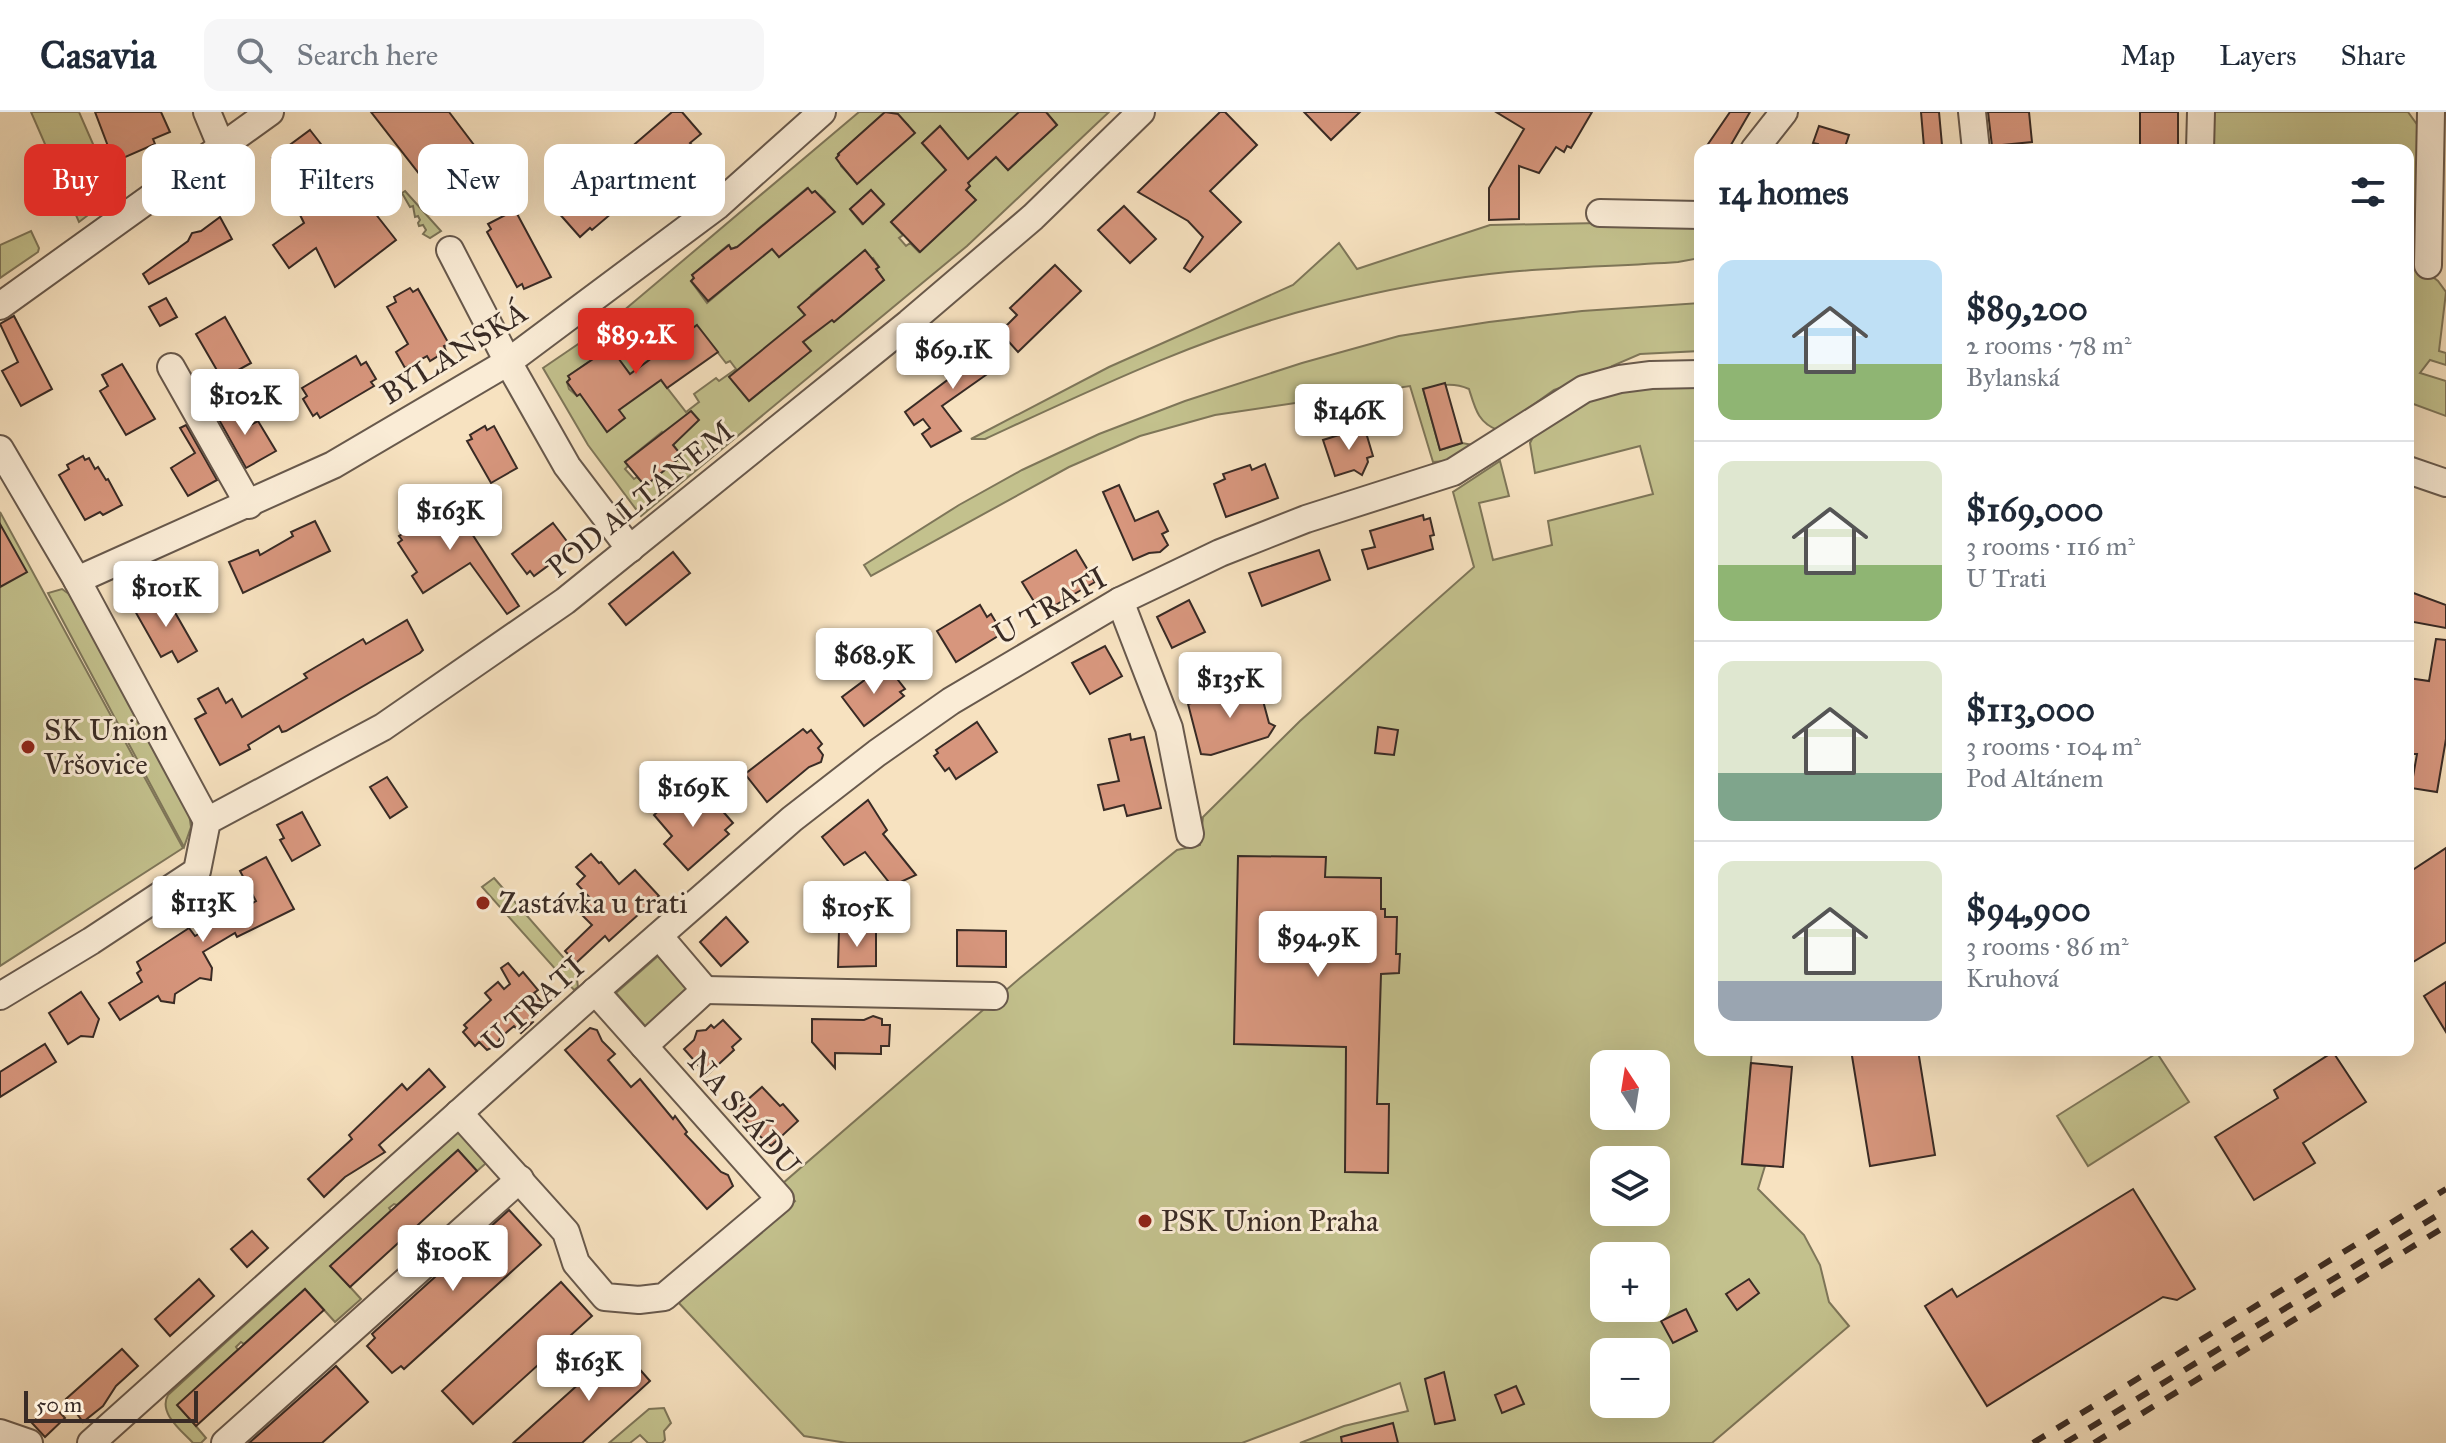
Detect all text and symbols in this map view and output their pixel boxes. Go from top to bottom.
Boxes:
search box [204,19,764,91]
text: Casavia [40,32,156,78]
icon: search [232,33,276,77]
text: Search here [296,37,438,73]
text: Map [2120,38,2175,73]
text: Layers [2219,38,2297,73]
text: Share [2341,38,2406,73]
chip: Buy [24,144,126,216]
chip: Rent [142,144,255,216]
chip: Filters [271,144,402,216]
chip: New [418,144,528,216]
chip: Apartment [544,144,725,216]
icon: filters [2346,170,2390,214]
text: 14 homes [1718,172,1849,213]
text: $89,200 [1966,288,2088,329]
icon: home [1782,292,1878,388]
street label: BYLANSKÁ [373,293,534,412]
pin: $89.2K [571,308,701,376]
text: $89.2K [596,318,676,350]
pin: $69.1K [888,323,1018,391]
text: 2 rooms · 78 m² [1966,329,2131,361]
text: $69.1K [914,333,992,365]
text: Bylanská [1966,361,2060,393]
pin: $102K [189,369,301,437]
text: $102K [209,379,281,411]
pin: $146K [1293,384,1405,452]
text: $146K [1313,394,1385,426]
street label: POD ALTÁNEM [539,412,740,585]
pin: $163K [394,484,506,552]
text: $169,000 [1966,489,2104,530]
icon: home [1782,493,1878,589]
text: $163K [416,494,484,526]
text: 3 rooms · 116 m² [1966,530,2135,562]
street label: U TRATI [987,559,1113,653]
pin: $101K [110,561,222,629]
text: U Trati [1966,562,2046,594]
text: $101K [131,571,201,603]
pin: $68.9K [809,628,939,696]
text: $68.9K [834,638,914,670]
pin: $135K [1174,652,1286,720]
text: $135K [1197,662,1263,694]
text: $113,000 [1966,689,2095,730]
icon: home [1782,693,1878,789]
place label: SK Union Vršovice [43,712,168,782]
text: 3 rooms · 104 m² [1966,730,2141,762]
marker: SK Union Vršovice [19,738,37,756]
pin: $169K [637,761,749,829]
text: Pod Altánem [1966,762,2104,794]
text: $169K [657,771,729,803]
pin: $113K [147,876,259,944]
pin: $105K [801,881,913,949]
place label: Zastávka u trati [499,885,688,921]
text: $113K [171,886,236,918]
text: $94,900 [1966,889,2091,930]
text: $105K [821,891,893,923]
icon: home [1782,893,1878,989]
marker: Zastávka u trati [474,894,492,912]
pin: $94.9K [1253,911,1383,979]
text: $94.9K [1277,921,1359,953]
text: 3 rooms · 86 m² [1966,930,2129,962]
street label: U TRATI [475,949,591,1059]
text: Kruhová [1966,962,2059,994]
street label: NA SPÁDU [680,1043,809,1183]
north arrow [1590,1050,1670,1130]
map controls [1590,1050,1670,1418]
button: layers [1590,1146,1670,1226]
place label: PSK Union Praha [1161,1203,1379,1239]
marker: PSK Union Praha [1136,1212,1154,1230]
pin: $100K [397,1225,509,1293]
text: $100K [416,1235,490,1267]
button: + [1590,1242,1670,1322]
pin: $163K [533,1335,645,1403]
button: − [1590,1338,1670,1418]
text: $163K [555,1345,623,1377]
scale bar [24,1387,198,1423]
text: 50 m [36,1391,82,1418]

